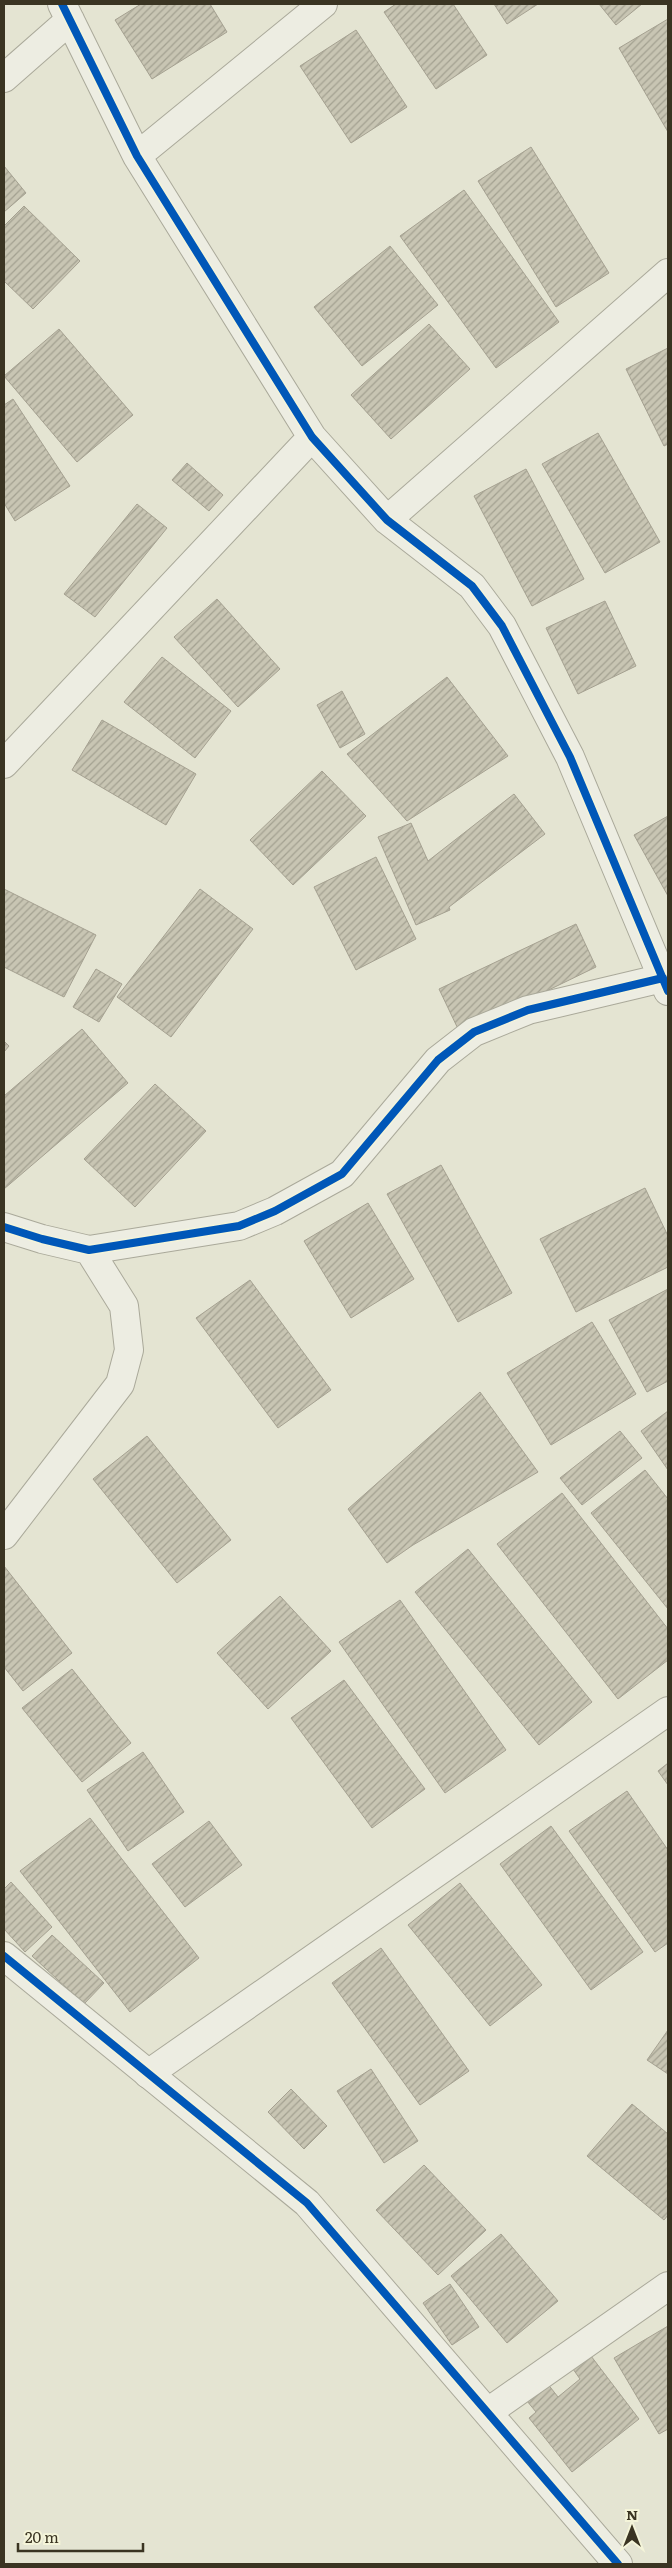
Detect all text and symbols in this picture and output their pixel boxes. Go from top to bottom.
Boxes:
north arrow [607,2503,657,2553]
text: N [626,2504,638,2524]
scale bar [18,2520,142,2552]
text: 20 m [25,2525,59,2548]

